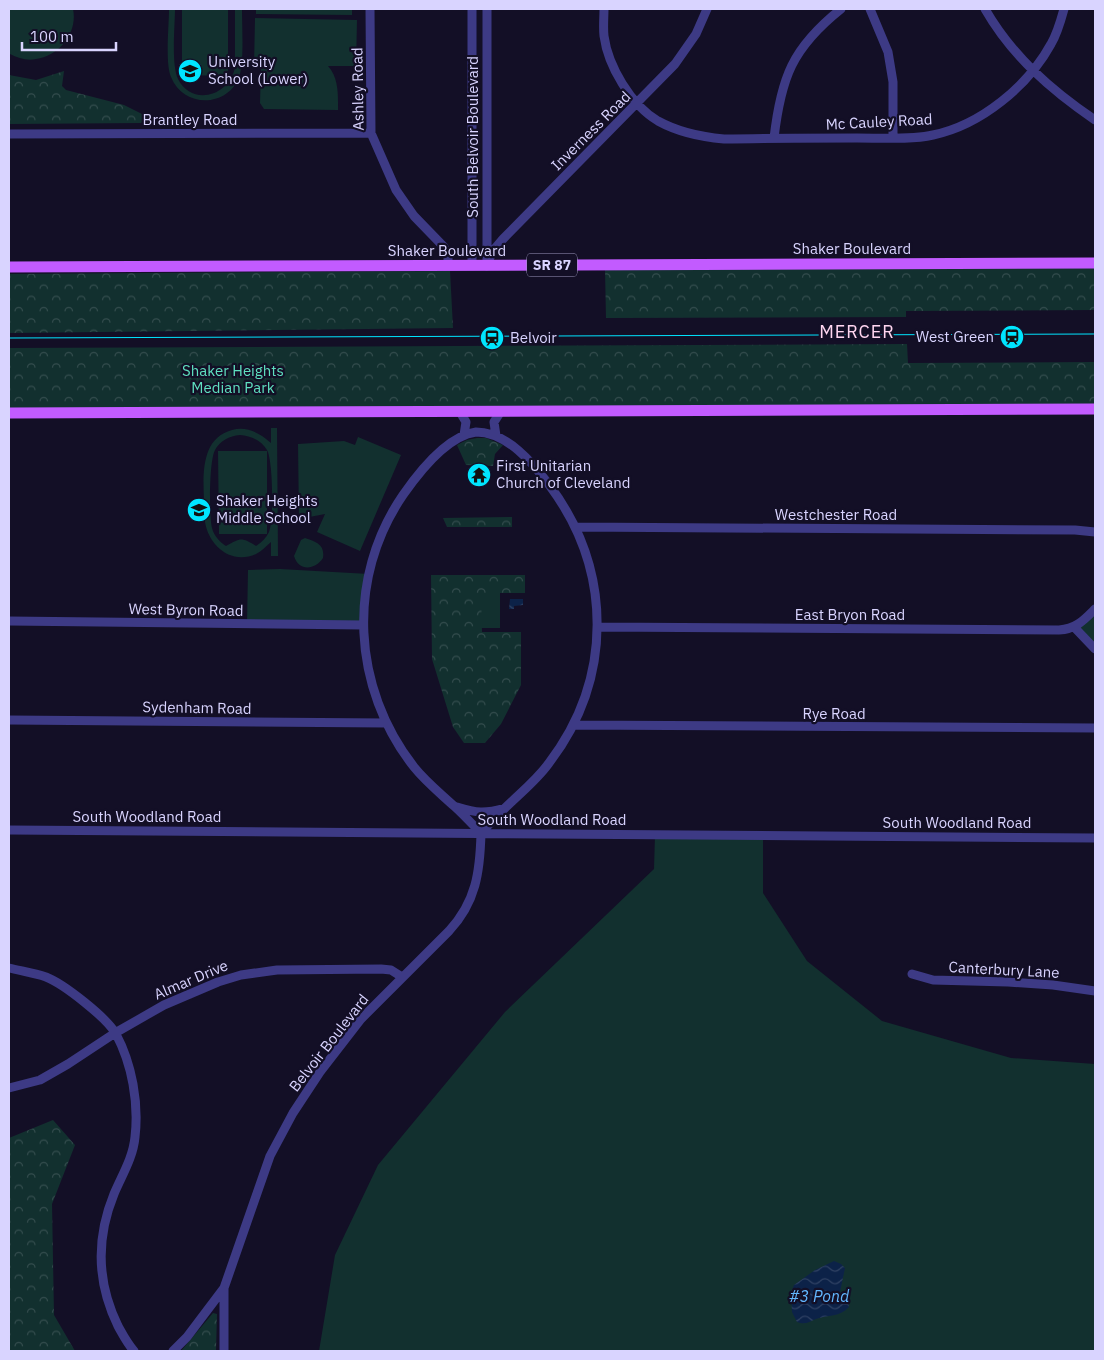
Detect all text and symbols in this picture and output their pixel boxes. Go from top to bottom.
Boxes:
scale bar [22,20,116,52]
text: 100 m [30,27,74,46]
street label: Ashley Road [347,47,368,131]
place label: University School (Lower) [208,52,308,88]
street label: South Belvoir Boulevard [463,56,482,218]
school or university icon: University School (Lower) [177,58,203,84]
street label: Inverness Road [547,87,634,174]
street label: Mc Cauley Road [825,109,933,134]
street label: Brantley Road [143,110,237,129]
street label: Shaker Boulevard [793,239,911,258]
street label: Shaker Boulevard [388,241,506,260]
road number: SR 87 [527,254,577,276]
district label: MERCER [819,320,895,343]
station icon: West Green [999,324,1025,350]
station icon: Belvoir [479,325,505,351]
place label: West Green [916,327,994,346]
place label: Belvoir [510,328,557,347]
park label: Shaker Heights Median Park [182,361,284,397]
place label: First Unitarian Church of Cleveland [496,456,630,492]
temple icon: First Unitarian Church of Cleveland [466,462,492,488]
place label: Shaker Heights Middle School [216,491,318,527]
school or university icon: Shaker Heights Middle School [186,497,212,523]
street label: Westchester Road [775,505,897,524]
street label: West Byron Road [128,599,244,620]
street label: East Bryon Road [795,605,905,624]
street label: Sydenham Road [142,697,252,718]
street label: Rye Road [802,704,866,723]
street label: South Woodland Road [73,807,221,826]
street label: South Woodland Road [478,810,626,829]
street label: South Woodland Road [883,813,1031,832]
street label: Almar Drive [151,955,231,1004]
street label: Canterbury Lane [948,957,1060,982]
street label: Belvoir Boulevard [285,990,373,1095]
water label: #3 Pond [789,1286,850,1306]

